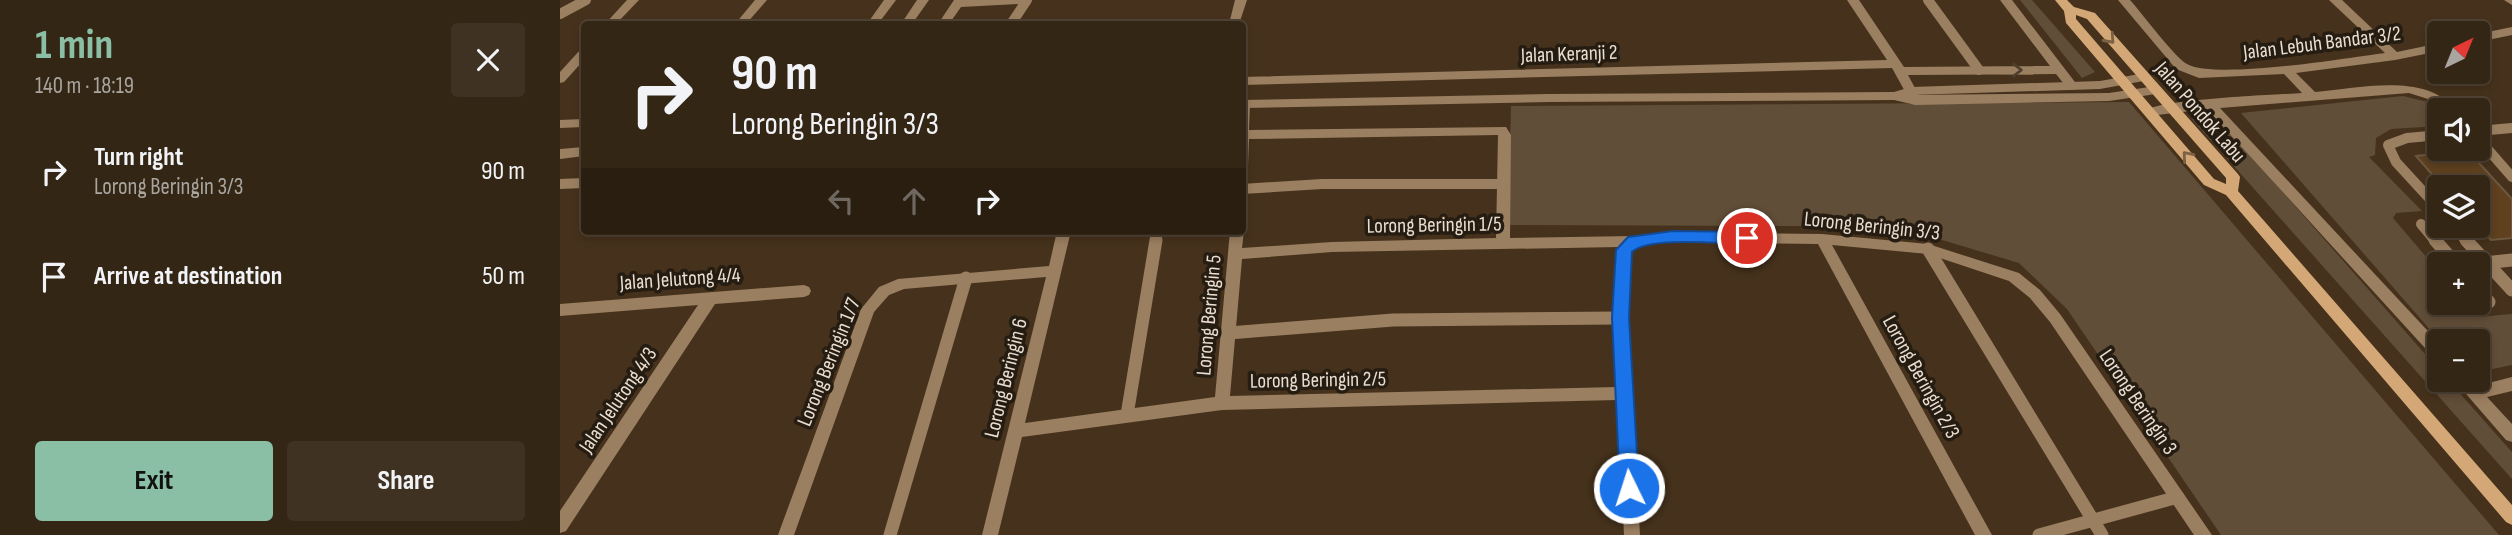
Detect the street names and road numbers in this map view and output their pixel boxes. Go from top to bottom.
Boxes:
street label: Jalan Lebuh Bandar 3/2 [2241,21,2402,65]
street label: Jalan Keranji 2 [1519,40,1618,68]
street label: Jalan Pondok Labu [2149,56,2251,168]
street label: Lorong Beringin 3/3 [1803,206,1941,246]
street label: Lorong Beringin 1/5 [1366,211,1502,239]
street label: Lorong Beringin 5 [1191,254,1227,376]
street label: Jalan Jelutong 4/4 [618,262,741,296]
street label: Lorong Beringin 1/7 [792,294,866,430]
street label: Lorong Beringin 2/3 [1877,311,1965,443]
street label: Lorong Beringin 6 [979,316,1033,440]
street label: Jalan Jelutong 4/3 [573,343,662,458]
street label: Lorong Beringin 3 [2094,345,2182,459]
street label: Lorong Beringin 2/5 [1250,366,1386,394]

